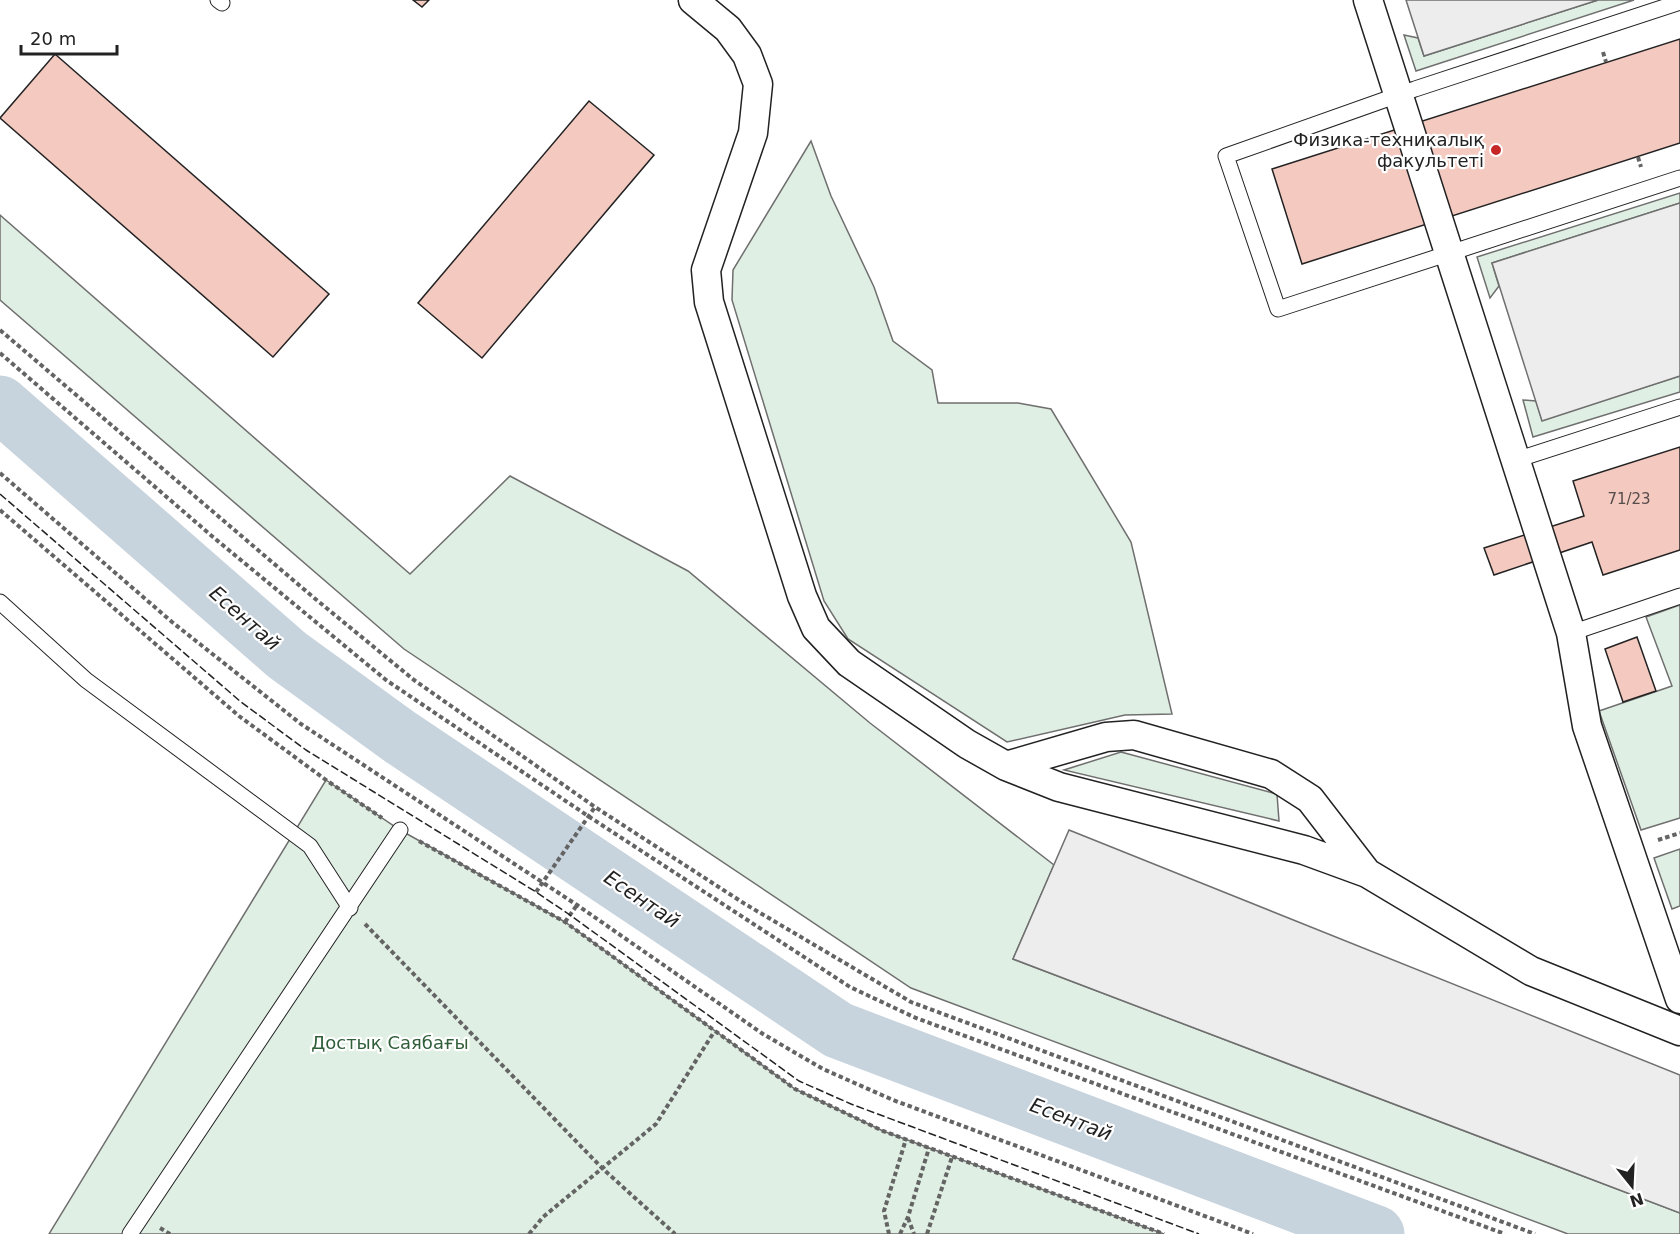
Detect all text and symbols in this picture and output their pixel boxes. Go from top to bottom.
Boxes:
scale bar [21,18,117,56]
text: 20 m [30,28,76,49]
place label: Физика-техникалық факультеті [1293,129,1484,171]
marker: Физика-техникалық факультеті [1489,143,1503,157]
house number: 71/23 [1607,490,1651,508]
water label: Есентай [205,581,285,655]
water label: Есентай [600,865,684,933]
park label: Достық Саябағы [311,1032,469,1053]
water label: Есентай [1027,1092,1115,1146]
north arrow [1602,1156,1662,1216]
text: N [1627,1189,1646,1211]

